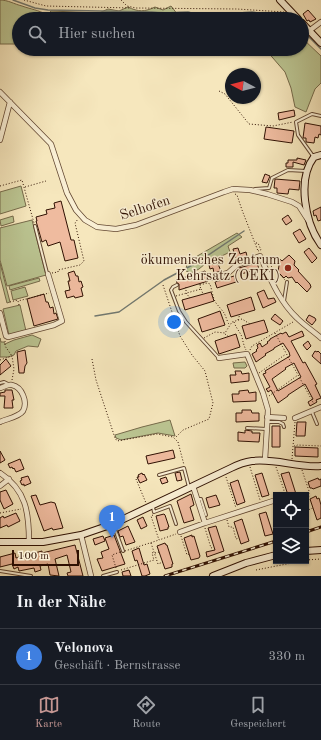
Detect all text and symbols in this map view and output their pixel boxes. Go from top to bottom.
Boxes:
search box [12,12,309,56]
icon: search [26,23,48,45]
text: Hier suchen [58,27,135,42]
north arrow [225,68,261,104]
street label: Selhofen [118,193,172,223]
place label: ökumenisches Zentrum Kehrsatz (OEKI) [141,253,280,283]
marker: ökumenisches Zentrum Kehrsatz (OEKI) [283,263,293,273]
your location [164,312,184,332]
map controls [273,492,309,564]
button: locate [273,492,309,528]
pin: 1 [99,505,125,538]
button: layers [273,528,309,564]
scale bar [12,548,79,567]
text: 100 m [18,551,49,562]
text: In der Nähe [16,594,106,611]
text: Velonova [54,641,113,656]
text: 1 [25,650,33,663]
text: 330 m [268,650,305,663]
text: Geschäft · Bernstrasse [54,659,180,672]
tab: Karte [35,694,62,732]
tab: Route [132,694,160,732]
tab: Gespeichert [230,694,286,732]

